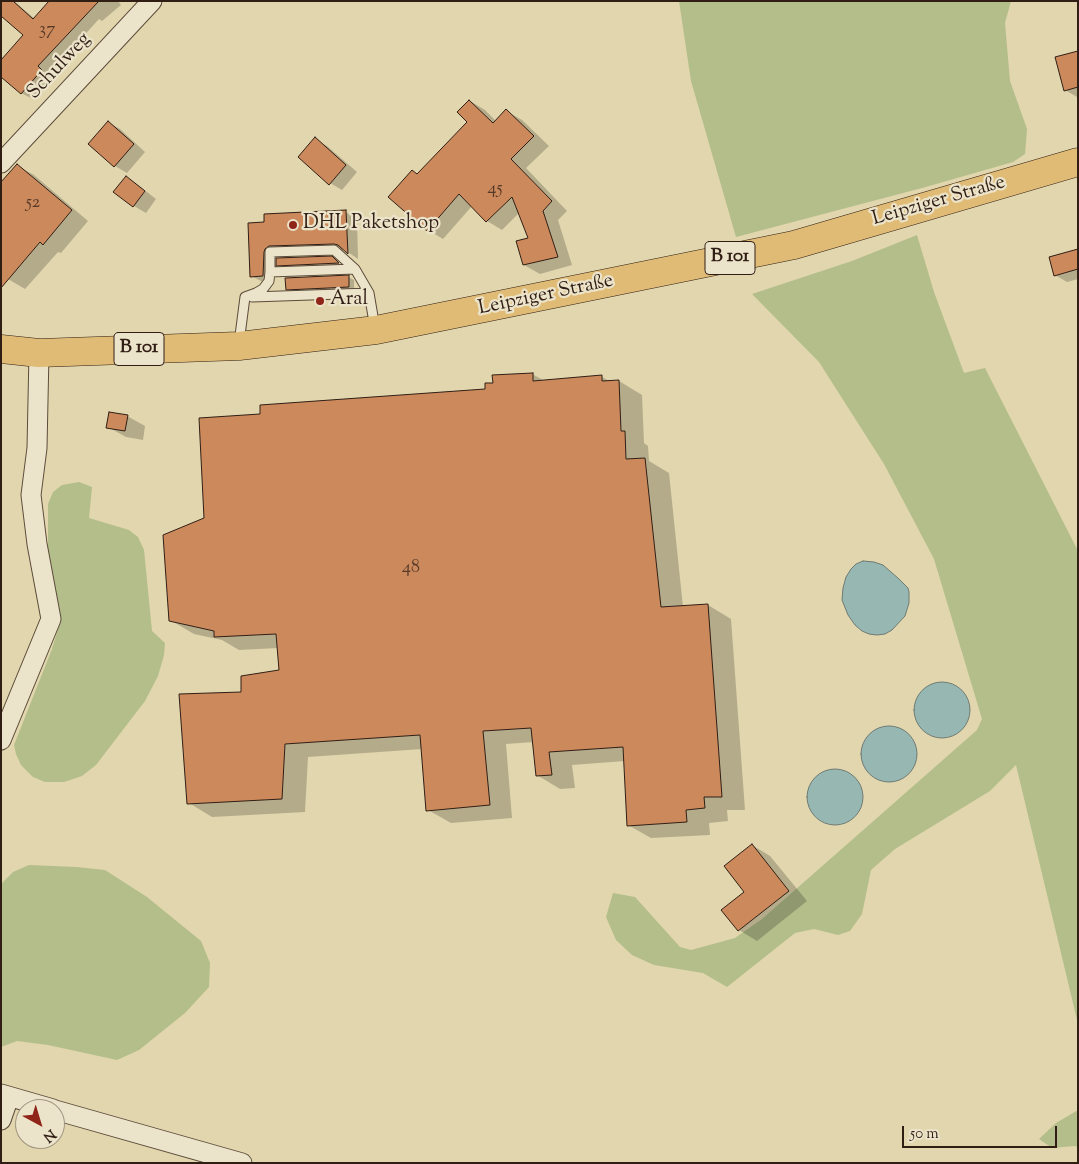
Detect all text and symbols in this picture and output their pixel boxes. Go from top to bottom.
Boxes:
house number: 37 [39,20,55,42]
street label: Schulweg [23,29,97,105]
street label: Leipziger Straße [870,172,1008,232]
house number: 45 [487,179,503,201]
house number: 52 [26,193,40,215]
place label: DHL Paketshop [303,213,439,237]
marker: DHL Paketshop [287,219,299,231]
road number: B 101 [705,242,755,274]
street label: Leipziger Straße [476,270,616,322]
place label: Aral [330,289,368,313]
marker: Aral [314,295,326,307]
road number: B 101 [114,332,164,366]
house number: 48 [402,558,420,580]
north arrow [15,1099,65,1149]
scale bar [904,1116,1059,1148]
text: N [38,1124,59,1146]
text: 50 m [910,1124,939,1145]

